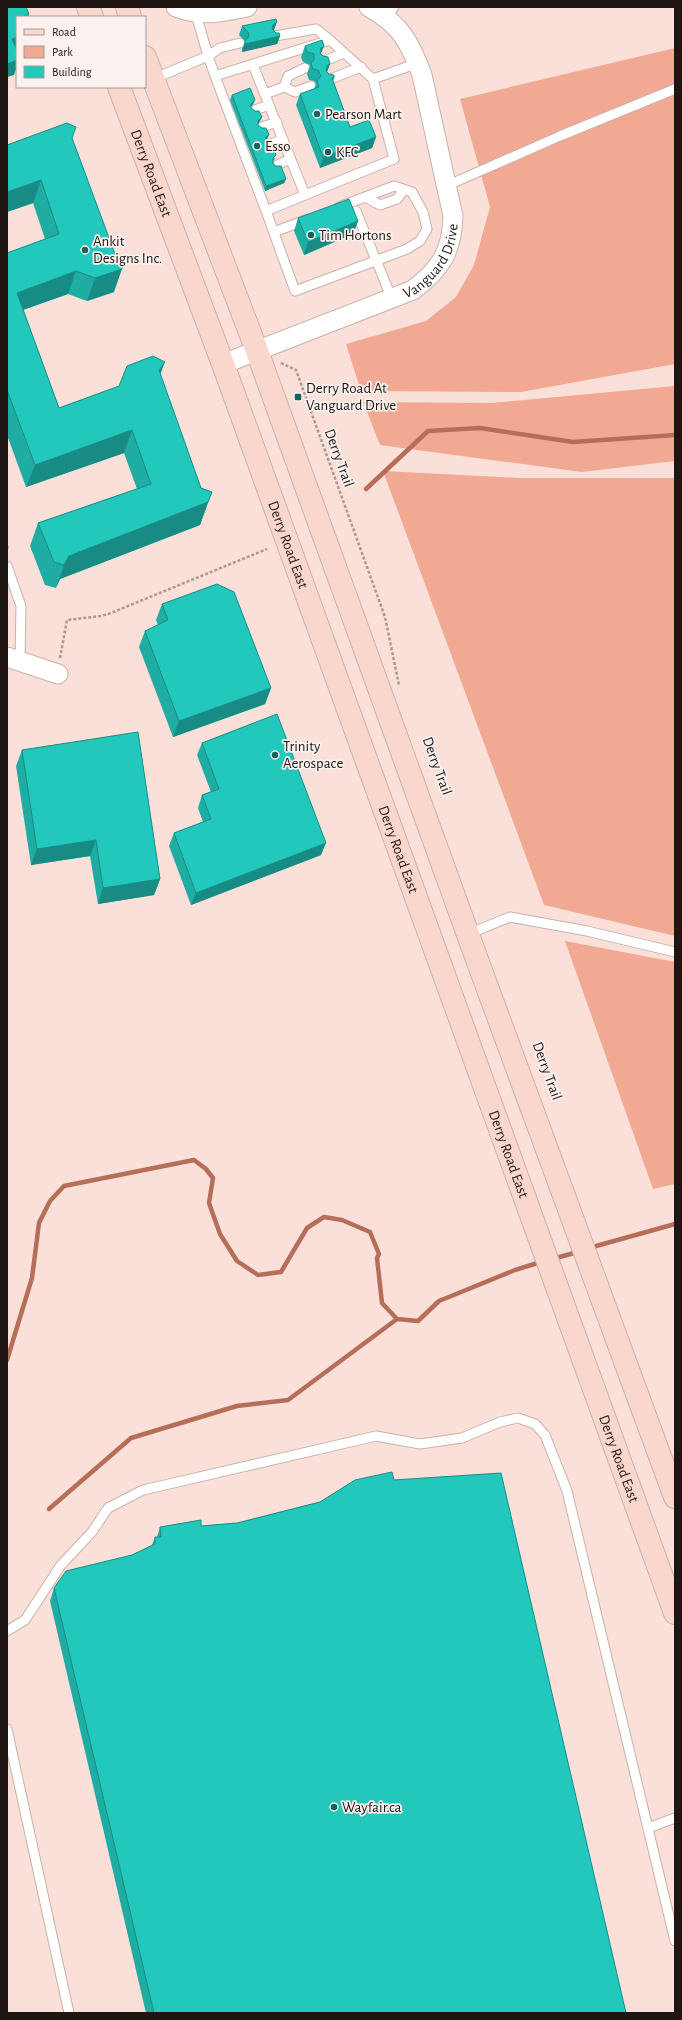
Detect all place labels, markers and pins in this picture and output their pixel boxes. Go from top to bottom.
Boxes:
place label: Pearson Mart [325,107,402,122]
marker: Pearson Mart [312,109,322,119]
place label: Esso [265,139,291,154]
marker: Esso [252,141,262,151]
place label: KFC [336,145,359,160]
marker: KFC [323,147,333,157]
place label: Tim Hortons [319,228,392,243]
marker: Tim Hortons [306,230,316,240]
place label: Ankit Designs Inc. [93,234,162,266]
marker: Ankit Designs Inc. [80,245,90,255]
place label: Derry Road At Vanguard Drive [306,381,396,413]
marker: Derry Road At Vanguard Drive [293,392,303,402]
place label: Trinity Aerospace [283,739,343,771]
marker: Trinity Aerospace [270,750,280,760]
place label: Wayfair.ca [342,1800,402,1815]
marker: Wayfair.ca [329,1802,339,1812]

